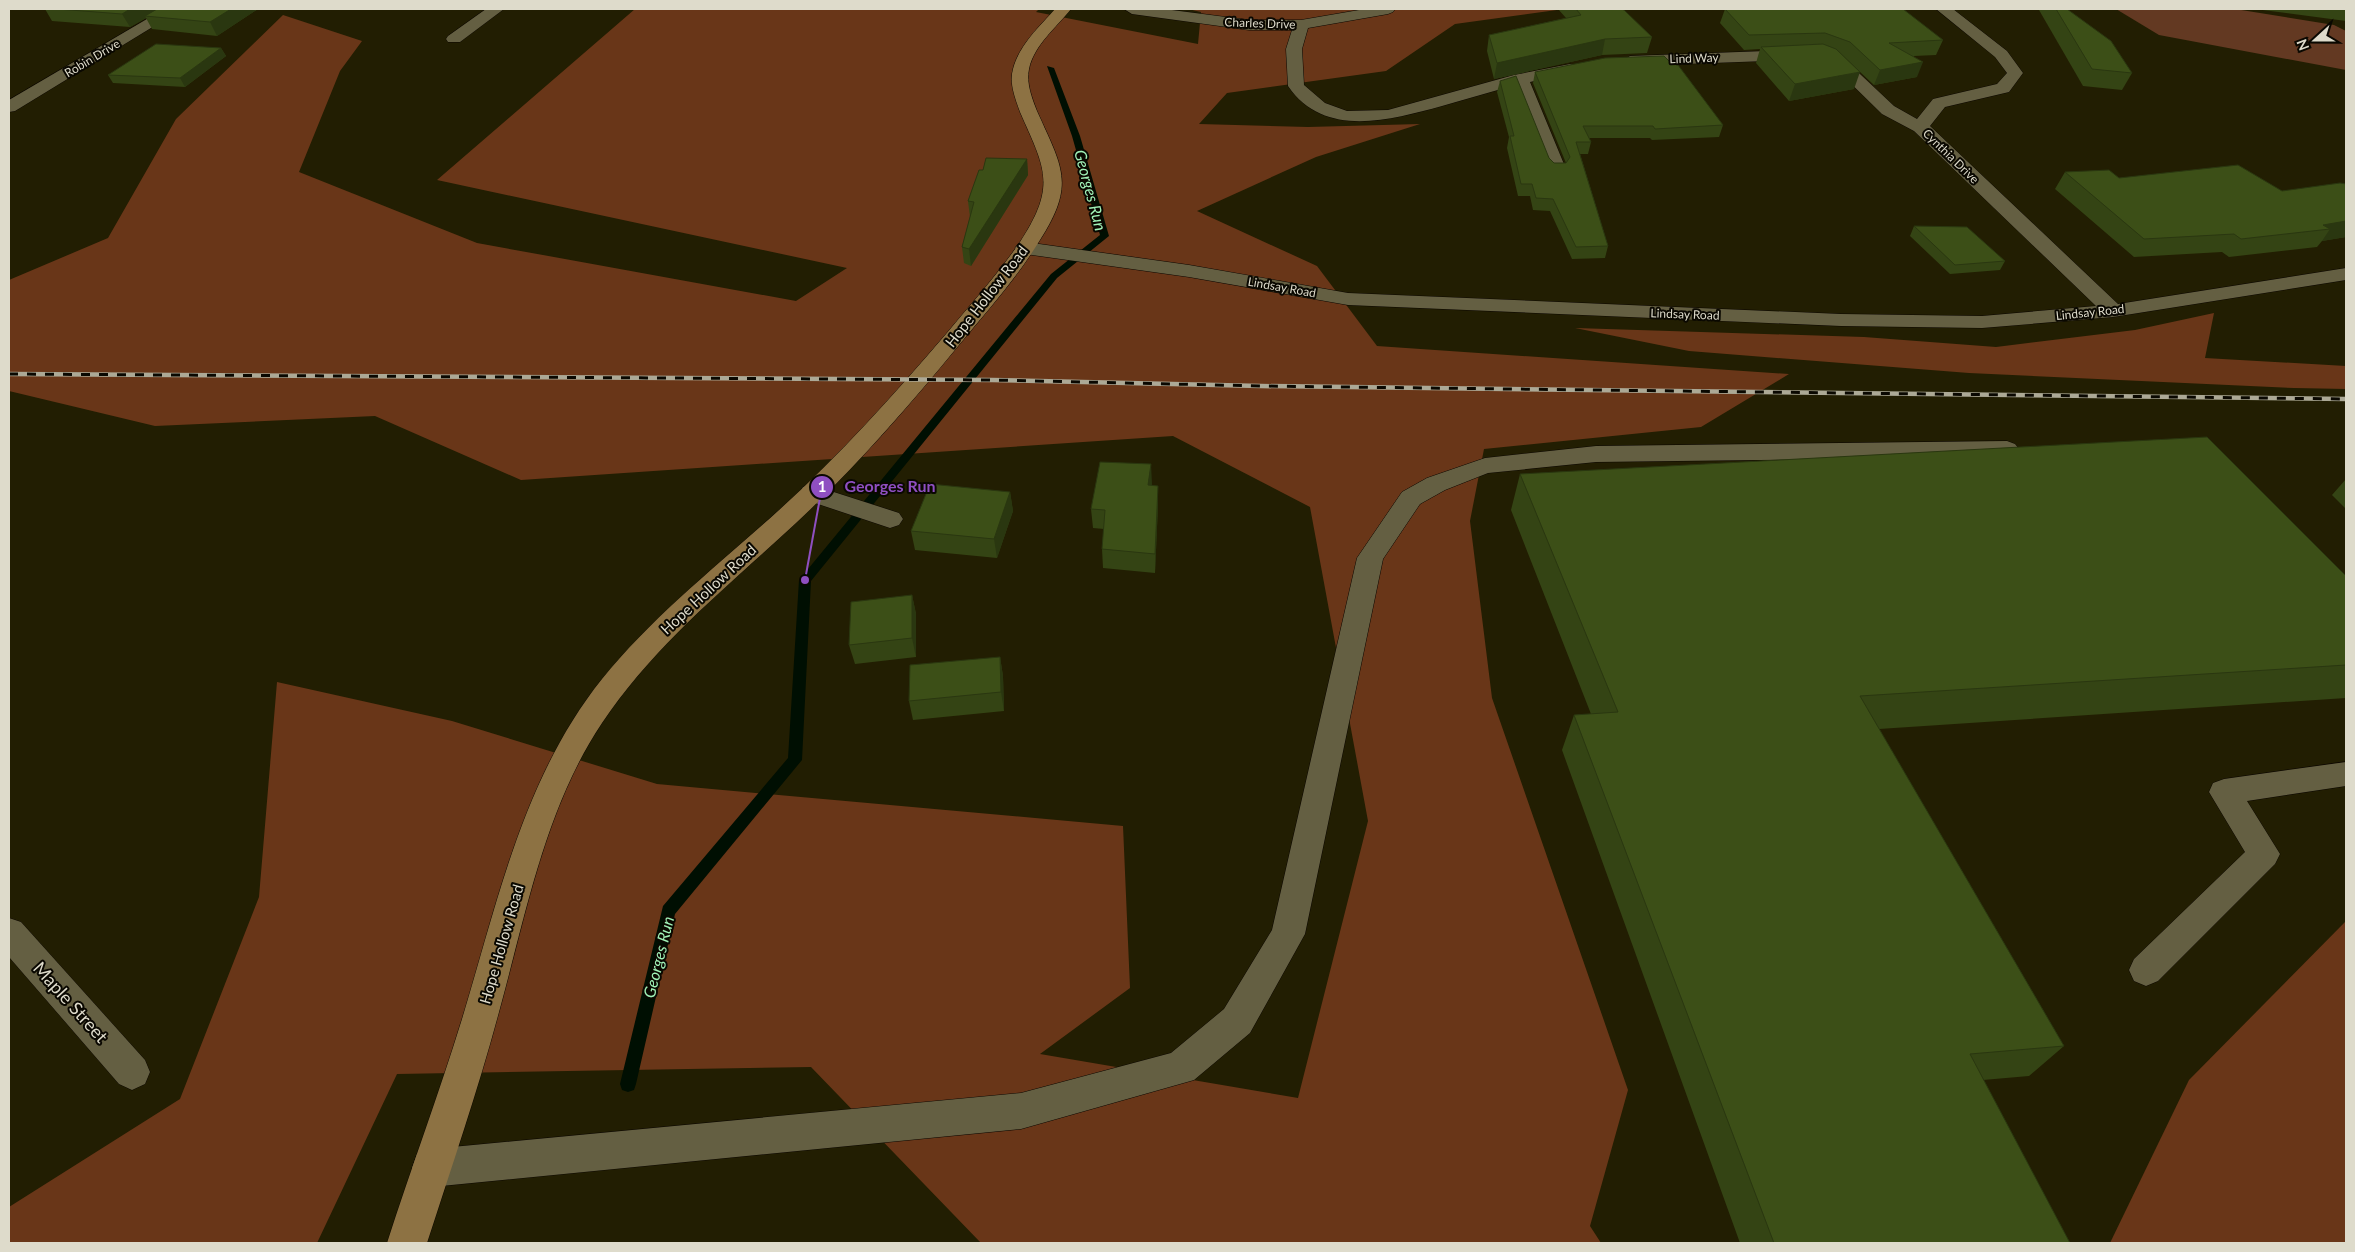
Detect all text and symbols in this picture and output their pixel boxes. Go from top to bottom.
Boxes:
street label: Charles Drive [1224,14,1296,32]
north arrow [2290,15,2340,65]
street label: Robin Drive [62,36,122,80]
text: N [2293,37,2312,53]
street label: Lind Way [1669,50,1720,66]
street label: Cynthia Drive [1920,126,1982,186]
water label: Georges Run [1071,147,1111,233]
street label: Hope Hollow Road [941,242,1031,350]
street label: Lindsay Road [1247,274,1317,300]
street label: Lindsay Road [2055,301,2125,323]
street label: Lindsay Road [1650,305,1720,323]
callout: Georges Run [810,471,946,502]
text: Georges Run [845,476,935,495]
text: 1 [818,477,826,495]
street label: Hope Hollow Road [657,540,759,638]
street label: Hope Hollow Road [475,882,527,1006]
water label: Georges Run [639,914,677,1000]
street label: Maple Street [29,957,113,1047]

